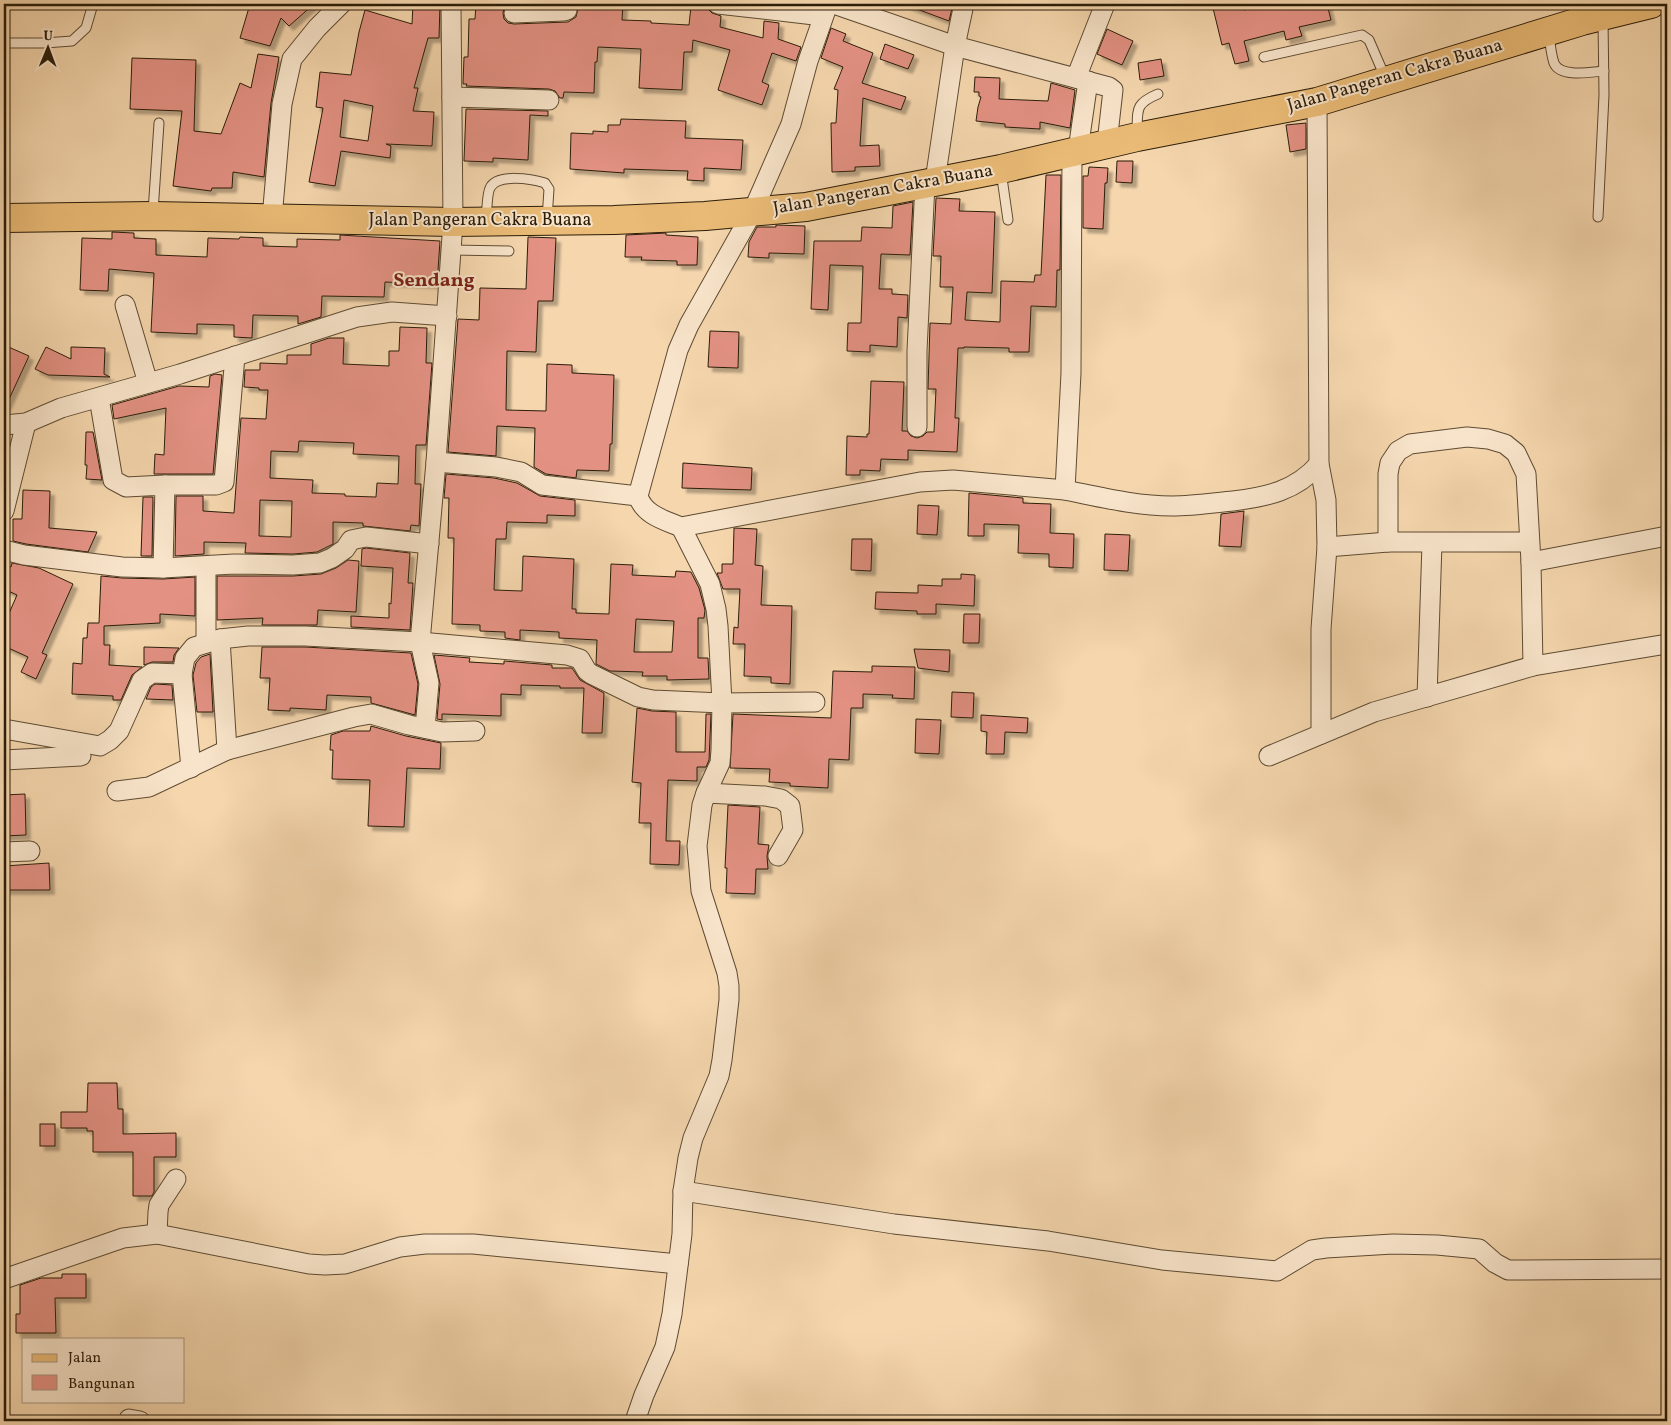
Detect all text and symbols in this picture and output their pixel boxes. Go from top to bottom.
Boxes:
north arrow [22,22,72,72]
text: U [43,27,54,46]
street label: Jalan Pangeran Cakra Buana [1284,33,1506,119]
street label: Jalan Pangeran Cakra Buana [771,158,995,222]
street label: Jalan Pangeran Cakra Buana [368,208,592,233]
district label: Sendang [393,267,475,295]
legend [22,1338,185,1402]
text: Jalan [68,1348,101,1369]
text: Bangunan [68,1374,135,1395]

